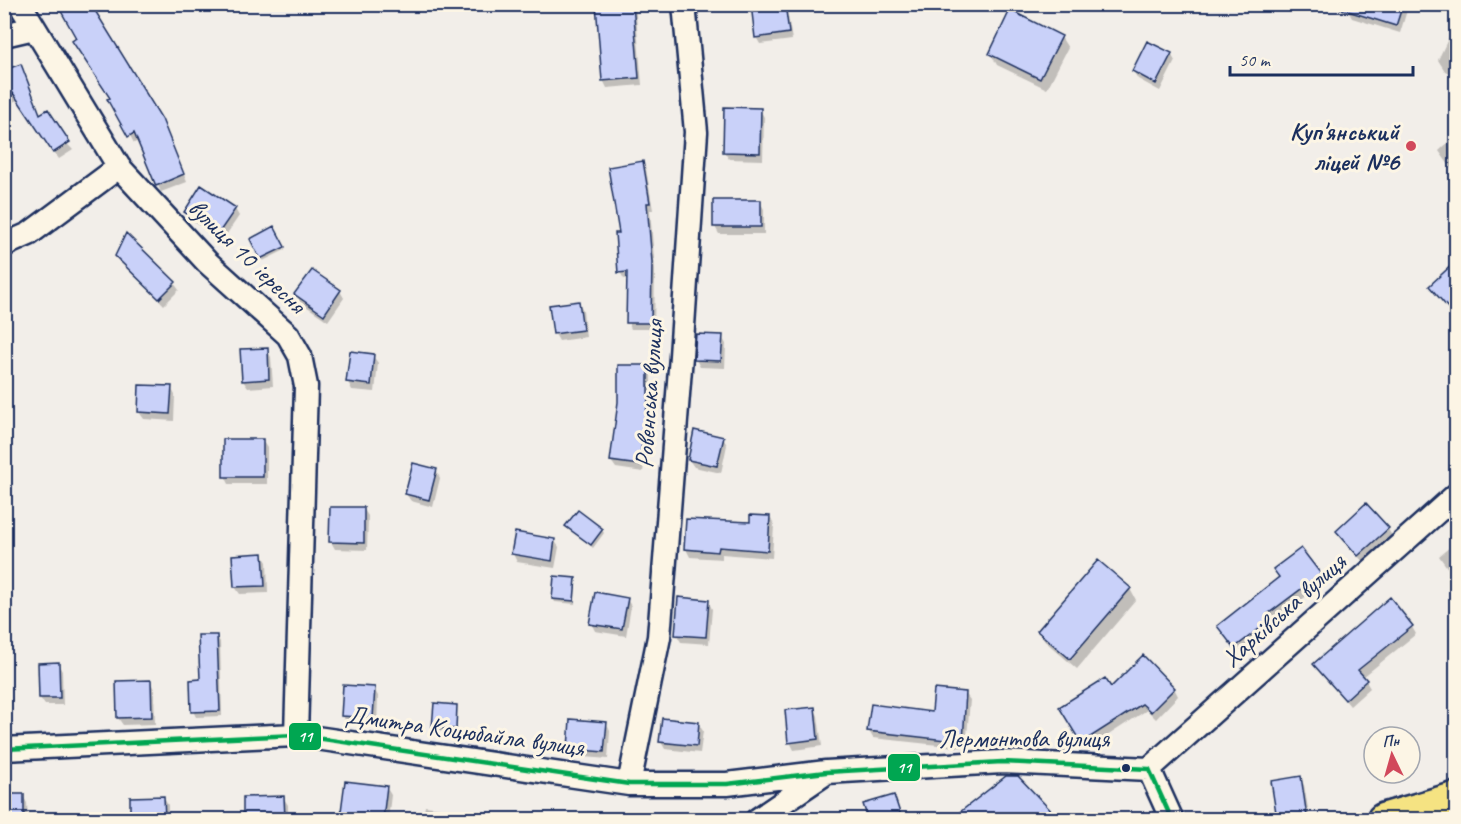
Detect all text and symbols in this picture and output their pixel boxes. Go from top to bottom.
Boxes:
scale bar [1230,39,1413,77]
text: 50 m [1239,49,1272,71]
place label: Куп'янський ліцей №6 [1290,115,1401,178]
marker: Куп'янський ліцей №6 [1404,139,1418,153]
street label: вулиця 10 іересня [181,192,314,322]
street label: Ровенська вулиця [627,317,671,469]
street label: Харківська вулиця [1215,545,1354,674]
street label: Дмитра Коцюбайла вулиця [344,698,588,764]
line badge: 11 [288,722,322,751]
street label: Лермонтова вулиця [939,722,1111,755]
north arrow [1362,725,1422,785]
text: 11 [298,727,314,747]
text: Пн [1382,730,1401,752]
line badge: 11 [887,753,921,782]
text: 11 [897,758,913,778]
unlabelled marker [1120,762,1132,774]

